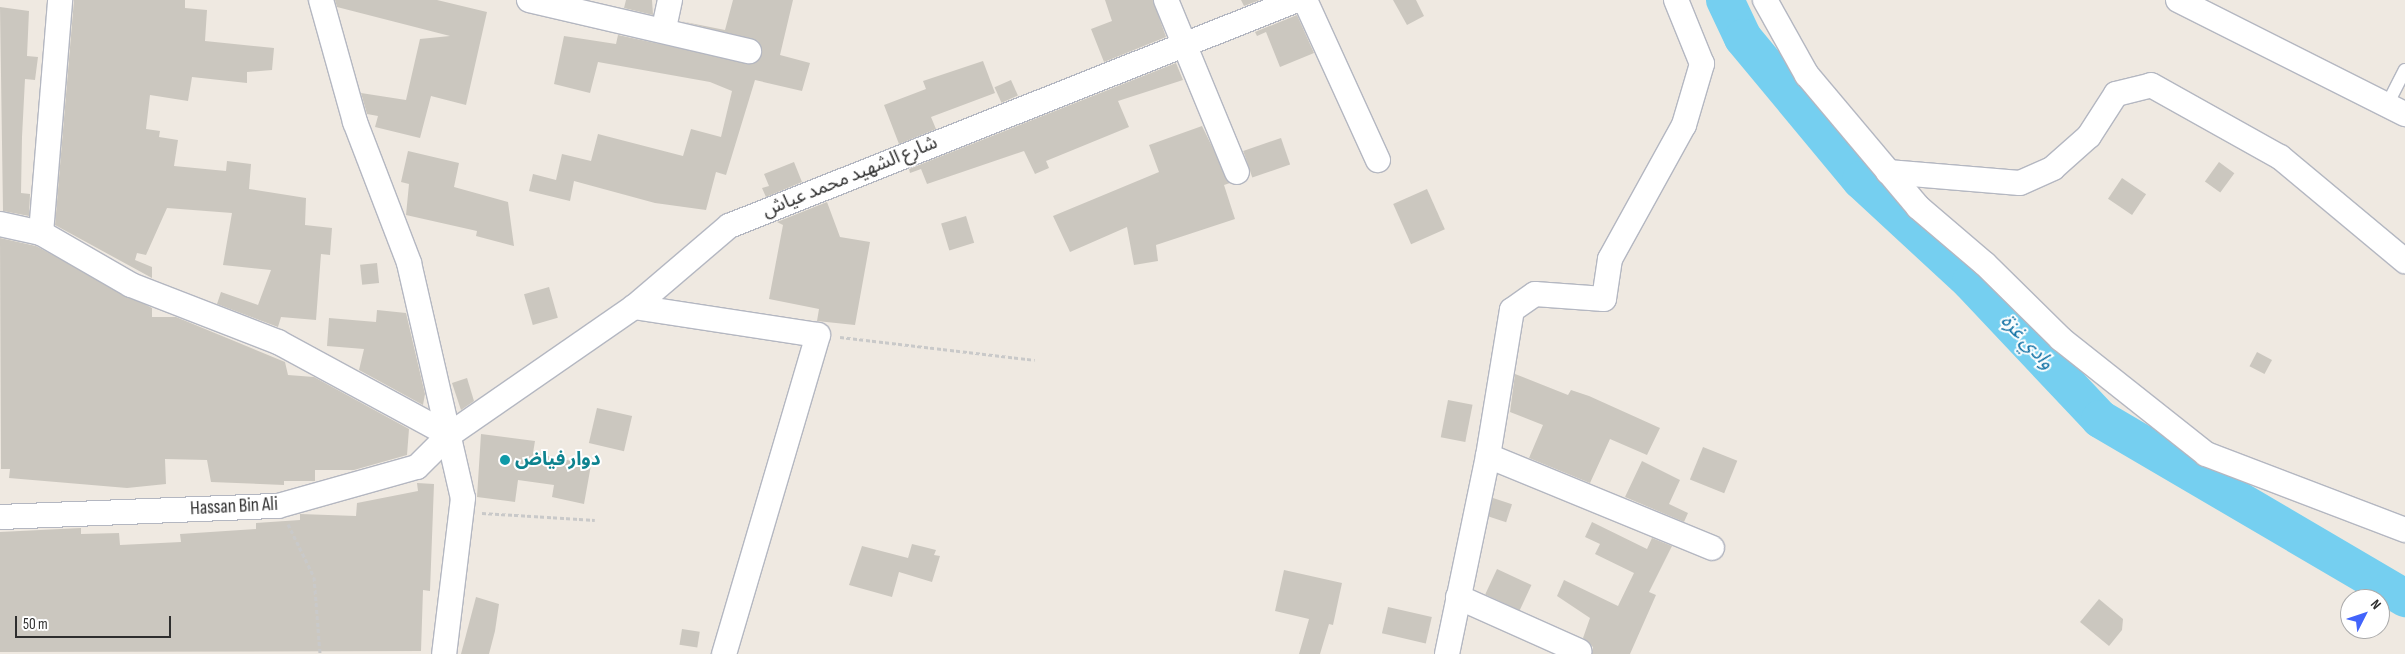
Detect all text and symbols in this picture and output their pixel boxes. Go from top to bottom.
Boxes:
street label: شارع الشهيد محمد عياش [759,131,941,223]
water label: وادي غزة [1995,309,2059,375]
place label: دوار فياض [515,449,601,471]
marker: دوار فياض [499,454,511,466]
street label: Hassan Bin Ali [190,493,278,521]
north arrow [2340,589,2390,639]
text: N [2367,596,2385,613]
scale bar [18,606,174,638]
text: 50 m [23,615,48,634]

